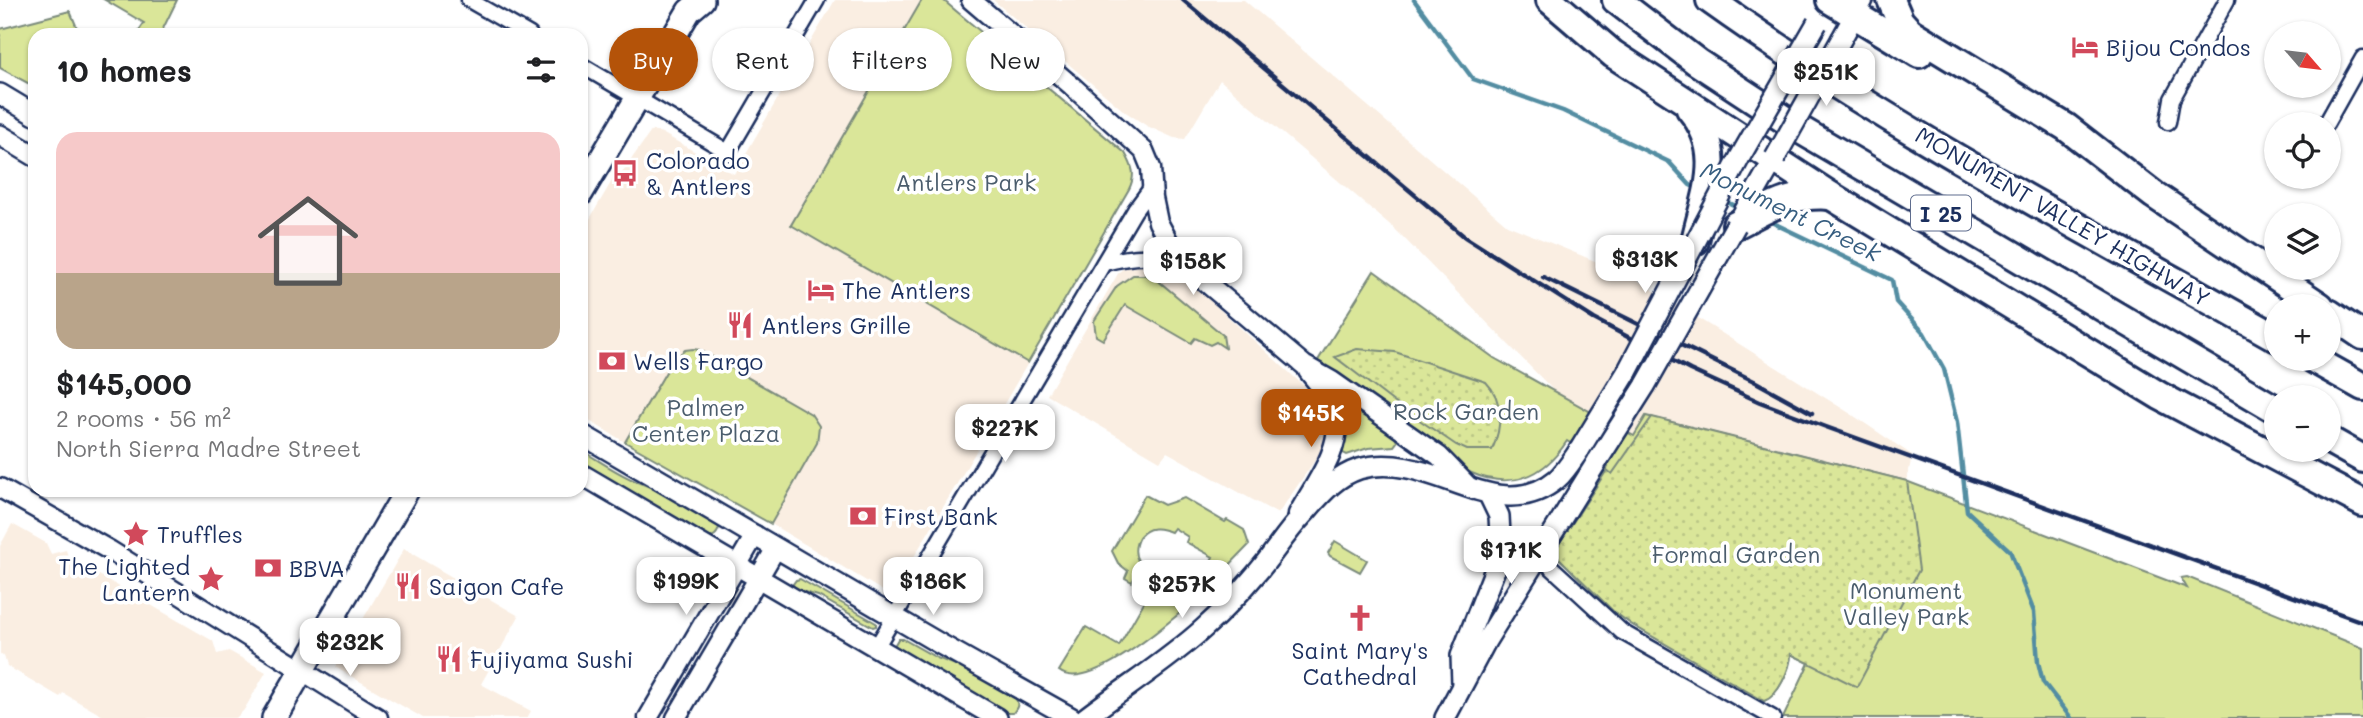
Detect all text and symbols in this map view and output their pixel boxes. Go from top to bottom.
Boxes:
north arrow [2264,21,2342,98]
map controls [2264,21,2341,462]
chip: Buy [609,28,698,91]
chip: Rent [712,28,814,91]
chip: Filters [828,28,952,91]
chip: New [966,28,1065,91]
hotel icon: Bijou Condos [2070,32,2100,62]
place label: Bijou Condos [2106,32,2251,62]
pin: $251K [1777,48,1875,108]
text: 10 homes [56,50,192,90]
icon: filters [522,51,560,89]
text: $251K [1793,56,1859,86]
button: locate [2264,112,2341,189]
street label: MONUMENT VALLEY HIGHWAY [1910,119,2216,313]
place label: Colorado & Antlers [646,145,751,201]
water label: Monument Creek [1696,154,1887,269]
bus stop icon: Colorado & Antlers [610,158,640,188]
park label: Antlers Park [895,167,1037,197]
icon: home [245,178,371,304]
road number: I 25 [1911,196,1971,230]
button: layers [2264,203,2341,280]
pin: $313K [1596,236,1694,295]
pin: $158K [1144,238,1242,297]
text: $313K [1611,243,1679,273]
text: $158K [1159,245,1227,275]
hotel icon: The Antlers [806,275,836,305]
place label: The Antlers [842,275,971,305]
button: + [2264,294,2341,371]
restaurant icon: Antlers Grille [725,310,755,340]
place label: Antlers Grille [761,310,911,340]
bank icon: Wells Fargo [597,346,627,376]
place label: Wells Fargo [633,346,763,376]
text: $145,000 [56,363,191,403]
button: − [2264,385,2341,462]
pin: $145K [1262,390,1360,449]
park label: Palmer Center Plaza [632,392,780,448]
park label: Rock Garden [1393,396,1539,426]
text: $145K [1277,397,1345,427]
text: 2 rooms · 56 m² [56,403,231,433]
pin: $227K [956,405,1054,464]
text: $227K [971,412,1039,442]
text: North Sierra Madre Street [56,433,361,463]
bank icon: First Bank [848,501,878,531]
place label: First Bank [884,501,998,531]
place icon: Truffles [121,519,151,549]
place label: Truffles [157,519,243,549]
pin: $171K [1462,526,1560,586]
text: $171K [1480,534,1542,564]
park label: Formal Garden [1652,539,1820,569]
place label: The Lighted Lantern [58,551,190,607]
bank icon: BBVA [253,553,283,583]
place label: BBVA [289,553,345,583]
pin: $199K [637,558,735,617]
pin: $186K [884,558,982,617]
pin: $257K [1133,560,1231,620]
place icon: The Lighted Lantern [196,564,226,594]
text: $199K [652,565,720,595]
text: $186K [899,565,967,595]
text: $257K [1148,568,1216,598]
restaurant icon: Saigon Cafe [393,571,423,601]
place label: Saigon Cafe [429,571,564,601]
park label: Monument Valley Park [1843,575,1969,631]
church icon: Saint Mary's Cathedral [1345,603,1375,633]
pin: $232K [301,618,399,678]
text: $232K [316,626,384,656]
place label: Saint Mary's Cathedral [1291,635,1429,691]
restaurant icon: Fujiyama Sushi [434,644,464,674]
place label: Fujiyama Sushi [470,644,633,674]

